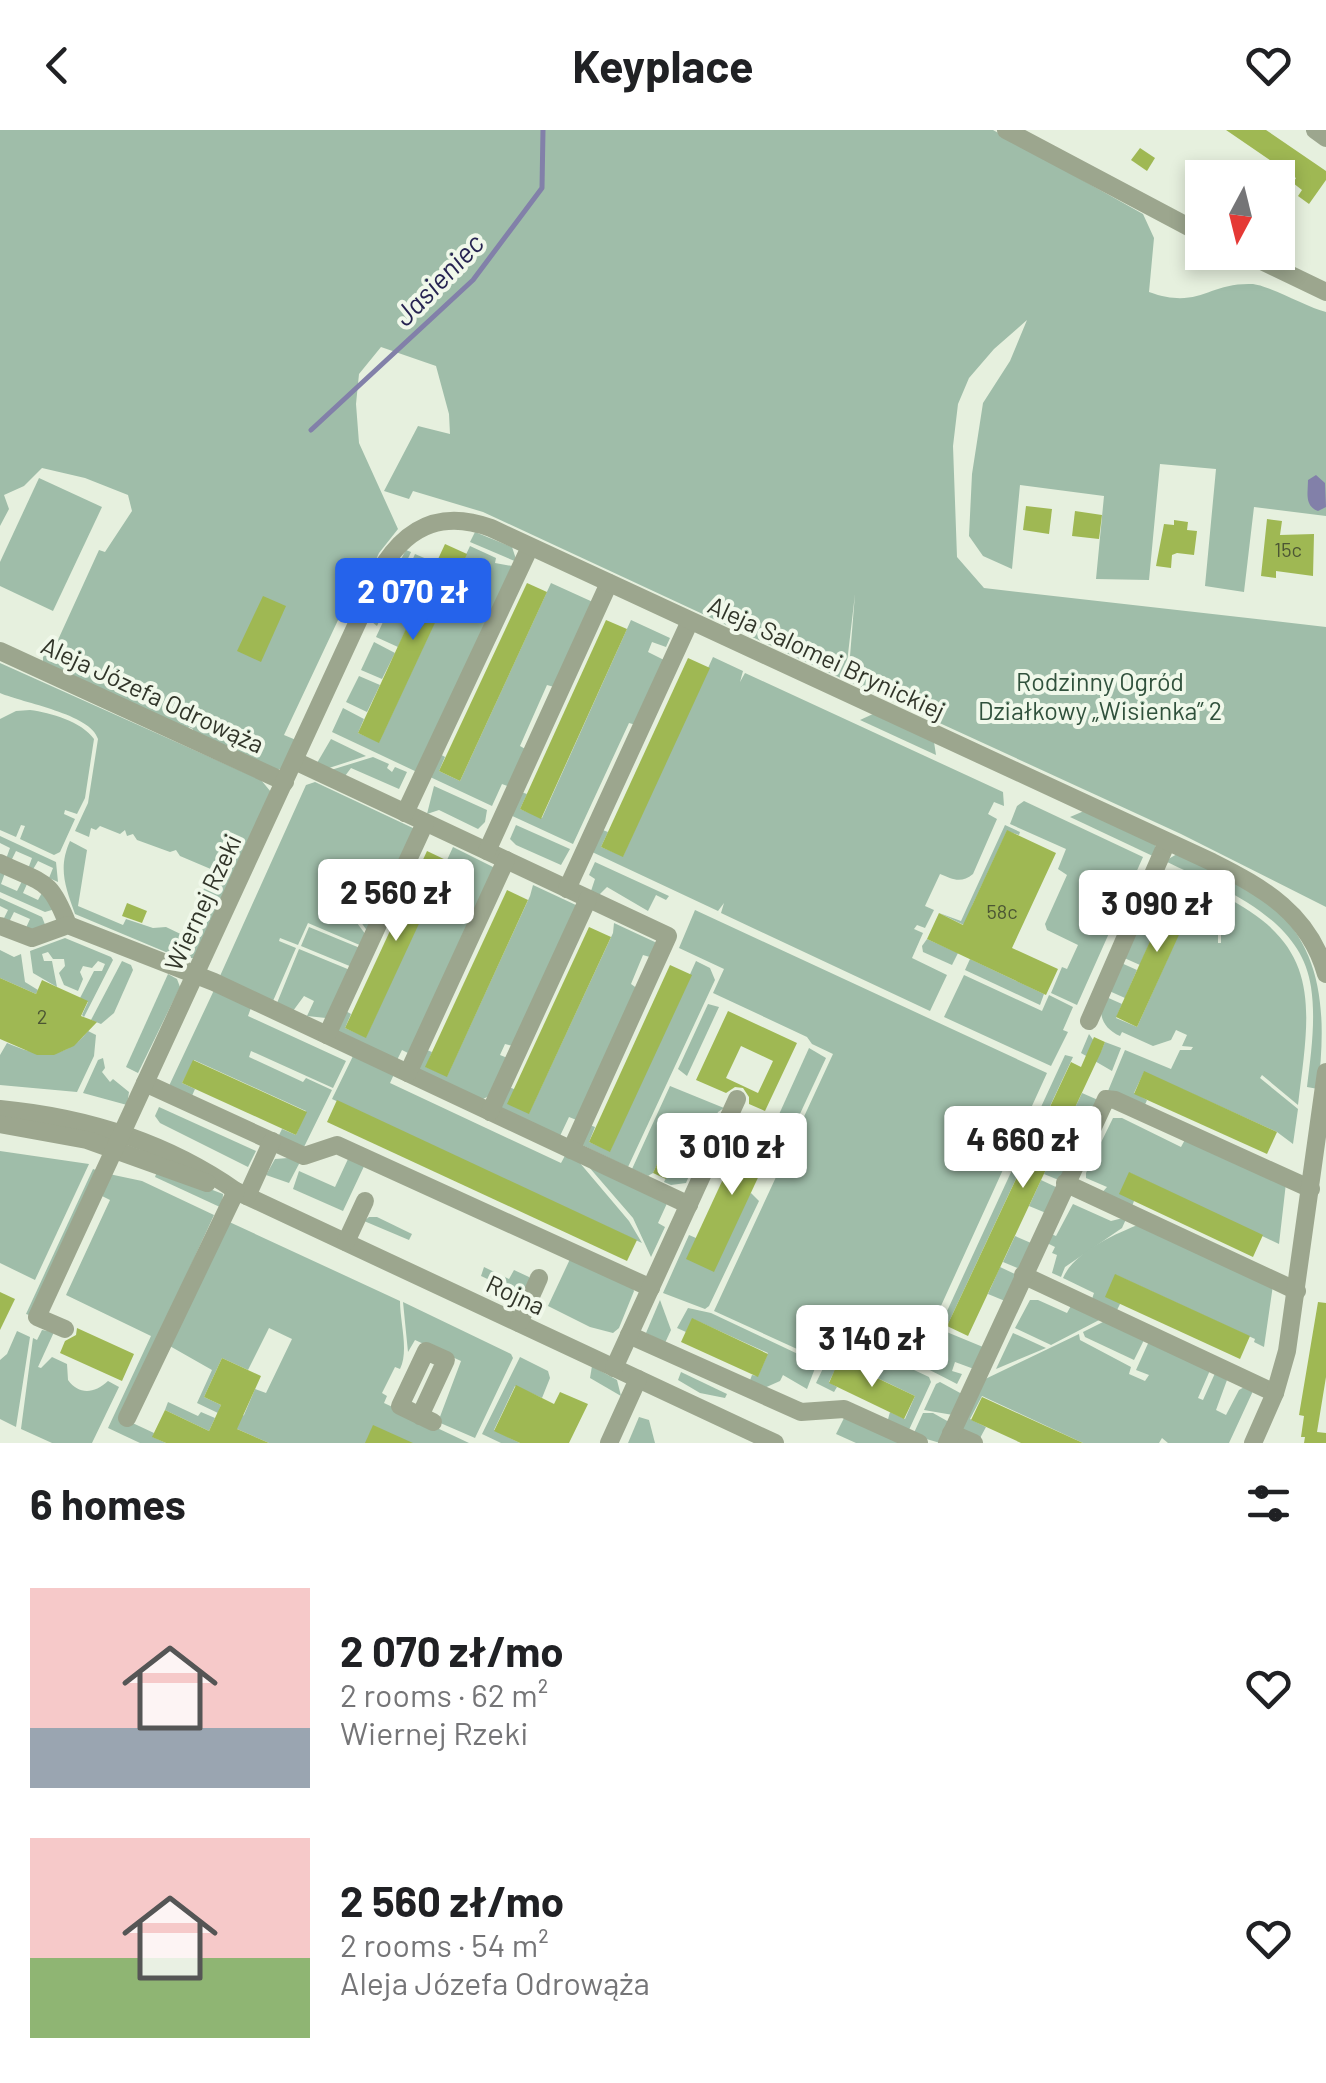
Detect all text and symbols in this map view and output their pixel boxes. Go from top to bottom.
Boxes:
icon: back [30,38,85,93]
text: Keyplace [572,38,754,92]
icon: heart [1241,38,1296,93]
north arrow [1185,160,1295,270]
map controls [1185,160,1295,270]
water label: Jasieniec [386,226,490,332]
house number: 15c [1274,537,1302,561]
pin: 2 070 zł [310,558,516,643]
text: 2 070 zł [357,571,469,609]
street label: Aleja Salomei Brynickiej [704,589,950,725]
street label: Aleja Józefa Odrowąża [37,629,269,759]
park label: Rodzinny Ogród Działkowy „Wisienka” 2 [978,666,1222,725]
street label: Wiernej Rzeki [157,829,247,975]
pin: 2 560 zł [293,859,499,944]
pin: 3 090 zł [1054,870,1260,955]
text: 2 560 zł [340,872,452,910]
text: 3 090 zł [1101,883,1213,921]
house number: 58c [986,899,1018,923]
house number: 2 [37,1004,47,1028]
pin: 4 660 zł [920,1106,1126,1191]
pin: 3 010 zł [629,1113,835,1198]
text: 4 660 zł [966,1119,1080,1157]
text: 3 010 zł [679,1126,785,1164]
street label: Rojna [482,1267,550,1321]
pin: 3 140 zł [769,1305,975,1390]
text: 3 140 zł [818,1318,926,1356]
icon: filters [1241,1476,1296,1531]
text: 6 homes [30,1478,186,1528]
text: 2 070 zł/mo [340,1625,564,1675]
icon: home [110,1628,230,1748]
icon: heart [1241,1661,1296,1716]
text: 2 rooms · 62 m² [340,1675,548,1713]
text: Wiernej Rzeki [340,1713,528,1751]
text: 2 560 zł/mo [340,1875,564,1925]
icon: home [110,1878,230,1998]
icon: heart [1241,1911,1296,1966]
text: 2 rooms · 54 m² [340,1925,549,1963]
text: Aleja Józefa Odrowąża [340,1963,650,2001]

